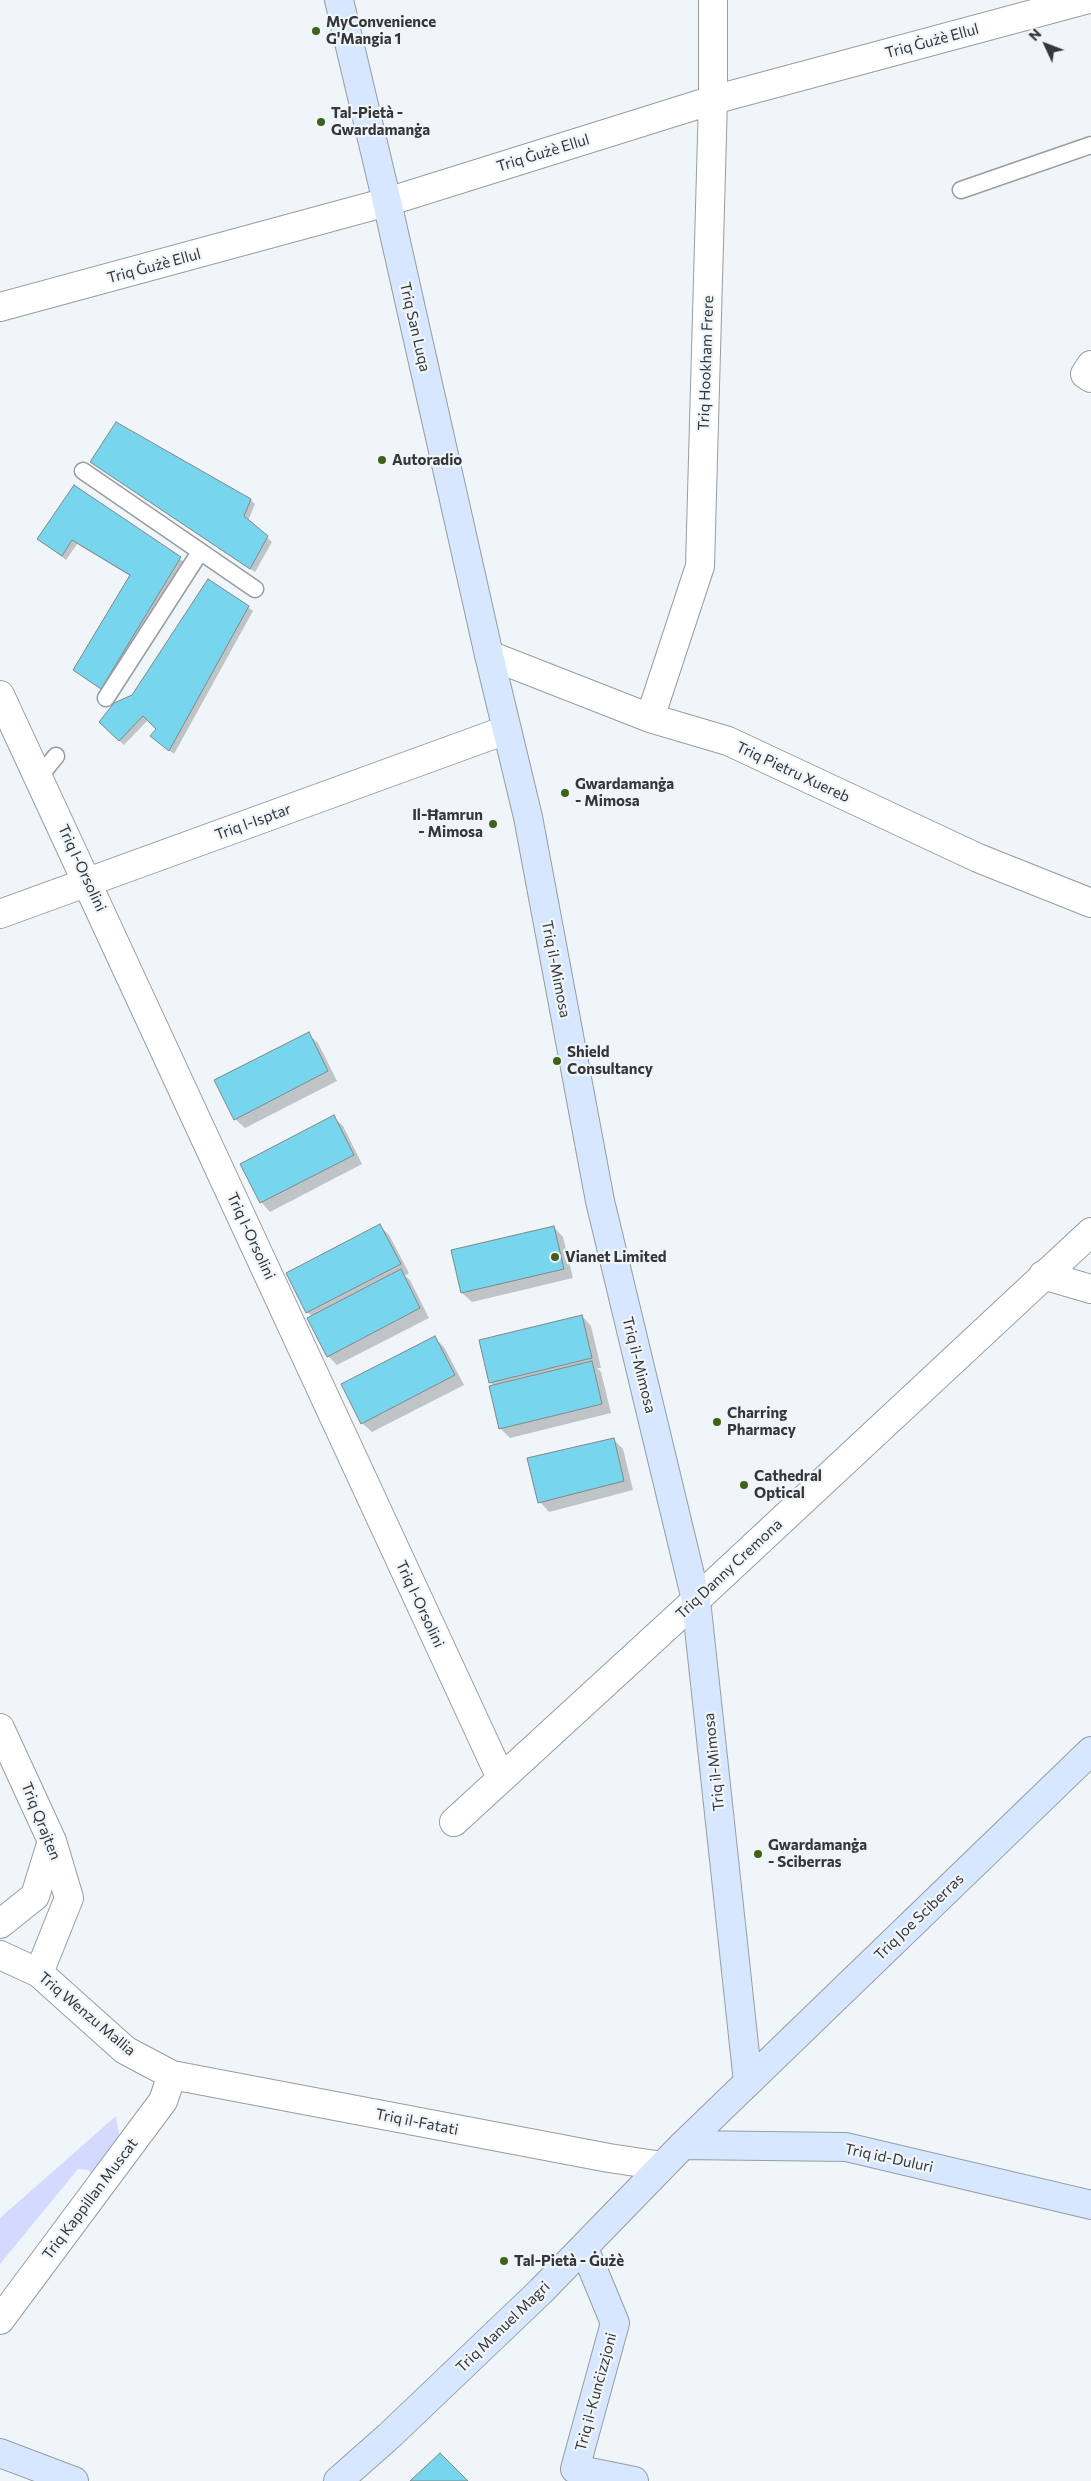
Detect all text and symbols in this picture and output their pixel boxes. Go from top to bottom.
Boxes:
place label: MyConvenience G'Mangia 1 [326,13,436,48]
street label: Triq Ġużè Ellul [883,20,981,62]
north arrow [1021,20,1071,70]
marker: MyConvenience G'Mangia 1 [310,25,322,37]
text: N [1025,25,1044,44]
place label: Tal-Pietà - Gwardamanġa [331,104,430,139]
marker: Tal-Pietà - Gwardamanġa [315,116,327,128]
street label: Triq Ġużè Ellul [494,130,592,176]
street label: Triq Ġużè Ellul [105,245,203,287]
street label: Triq San Luqa [396,280,434,374]
street label: Triq Hookham Frere [695,295,717,431]
place label: Autoradio [392,451,462,469]
marker: Autoradio [376,454,388,466]
street label: Triq Pietru Xuereb [733,738,853,806]
place label: Gwardamanġa - Mimosa [575,775,674,810]
marker: Gwardamanġa - Mimosa [559,787,571,799]
street label: Triq l-Isptar [212,800,294,844]
place label: Il-Ħamrun - Mimosa [412,806,483,841]
marker: Il-Ħamrun - Mimosa [487,818,499,830]
street label: Triq l-Orsolini [54,822,110,914]
street label: Triq il-Mimosa [538,919,574,1019]
place label: Shield Consultancy [567,1043,653,1078]
marker: Shield Consultancy [551,1055,563,1067]
street label: Triq l-Orsolini [223,1190,279,1282]
place label: Vianet Limited [565,1248,667,1266]
marker: Vianet Limited [549,1251,561,1263]
street label: Triq il-Mimosa [618,1315,660,1415]
place label: Charring Pharmacy [727,1404,796,1439]
marker: Charring Pharmacy [711,1416,723,1428]
place label: Cathedral Optical [754,1467,822,1502]
marker: Cathedral Optical [738,1479,750,1491]
street label: Triq Danny Cremona [672,1515,786,1623]
street label: Triq l-Orsolini [392,1558,448,1650]
street label: Triq il-Mimosa [700,1712,728,1812]
street label: Triq Qrajten [17,1780,65,1862]
place label: Gwardamanġa - Sciberras [768,1836,867,1871]
marker: Gwardamanġa - Sciberras [752,1848,764,1860]
street label: Triq Joe Sciberras [871,1870,967,1964]
street label: Triq Wenzu Mallia [35,1968,139,2060]
street label: Triq il-Fatati [374,2105,460,2139]
street label: Triq Kappillan Muscat [39,2135,141,2263]
street label: Triq id-Duluri [843,2140,935,2176]
place label: Tal-Pietà - Ġużè [514,2252,624,2270]
marker: Tal-Pietà - Ġużè [498,2255,510,2267]
street label: Triq Manuel Magri [452,2278,554,2376]
street label: Triq il-Kunċizzjoni [572,2331,620,2453]

